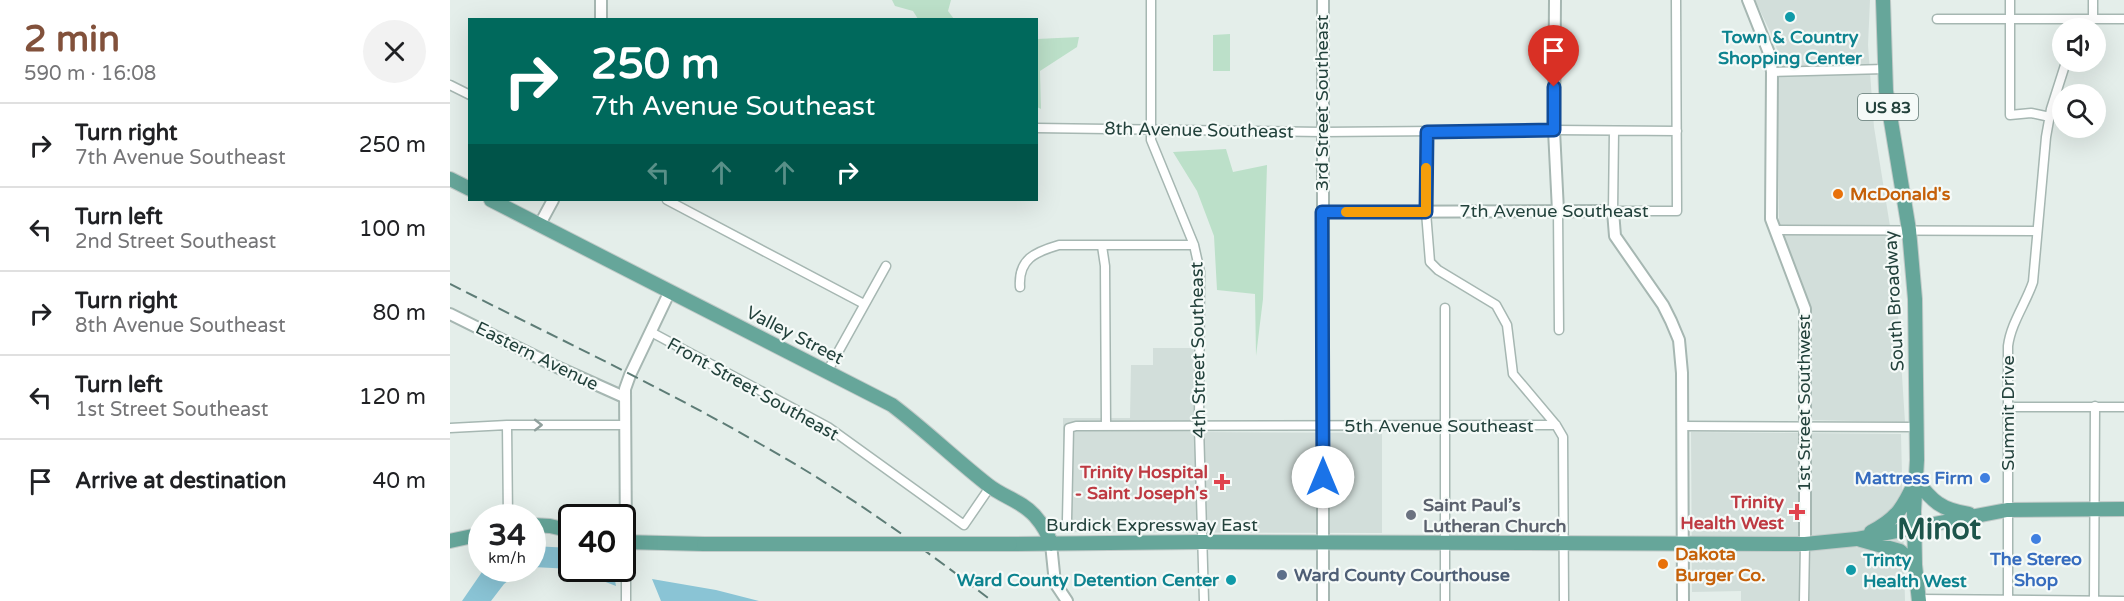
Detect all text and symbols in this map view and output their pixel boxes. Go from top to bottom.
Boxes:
marker: Town & Country Shopping Center [1783,10,1797,24]
street label: 3rd Street Southeast [1311,15,1333,191]
text: 2 min [24,18,120,61]
map controls [2052,18,2106,138]
button: sound [2052,18,2106,72]
button: close [363,20,426,83]
pin [1528,25,1579,87]
place label: Town & Country Shopping Center [1718,26,1863,69]
icon: arrive [1537,34,1570,67]
text: 250 m [591,39,720,90]
icon: right [492,42,570,120]
text: 590 m · 16:08 [24,62,156,86]
button: search [2052,84,2106,138]
text: 7th Avenue Southeast [591,90,875,123]
road number: US 83 [1858,94,1918,120]
street label: 8th Avenue Southeast [1104,117,1294,143]
text: Turn right [75,120,177,146]
icon: right [24,129,57,162]
text: 250 m [359,132,426,158]
text: 7th Avenue Southeast [75,146,286,170]
icon: left [642,156,675,189]
icon: ahead [705,156,738,189]
icon: ahead [768,156,801,189]
icon: right [831,156,864,189]
place label: McDonald's [1850,183,1951,205]
marker: McDonald's [1831,187,1845,201]
street label: 7th Avenue Southeast [1459,200,1649,222]
text: Turn left [75,204,163,230]
icon: left [24,213,57,246]
text: 100 m [359,216,426,242]
text: 2nd Street Southeast [75,230,276,254]
street label: South Broadway [1879,230,1909,372]
street label: 4th Street Southeast [1185,261,1211,438]
text: Turn right [75,288,177,314]
icon: right [24,297,57,330]
text: 80 m [372,300,426,326]
street label: Valley Street [743,301,848,369]
text: 8th Avenue Southeast [75,314,286,338]
street label: 1st Street Southwest [1793,314,1815,492]
street label: Eastern Avenue [472,317,602,395]
street label: Front Street Southeast [663,333,843,445]
street label: Summit Drive [1997,355,2019,471]
text: Turn left [75,372,163,398]
icon: left [24,381,57,414]
text: 120 m [359,384,426,410]
text: 1st Street Southeast [75,398,268,422]
street label: 5th Avenue Southeast [1344,415,1534,437]
one-way arrow [533,419,542,431]
position arrow [1291,445,1355,509]
place label: Trinity Hospital - Saint Joseph's [1075,461,1208,504]
icon: arrive [24,465,57,498]
place label: Mattress Firm [1855,467,1973,489]
text: Arrive at destination [75,468,286,494]
text: 40 m [372,468,426,494]
marker: Mattress Firm [1978,471,1992,485]
marker: Trinity Hospital - Saint Joseph's [1213,473,1231,491]
place label: Trinity Health West [1680,491,1784,534]
place label: Saint Paul’s Lutheran Church [1423,494,1567,537]
marker: Trinity Health West [1788,503,1806,521]
speed limit sign: 40 [558,504,636,582]
marker: Saint Paul’s Lutheran Church [1404,508,1418,522]
district label: Minot [1897,511,1982,548]
street label: Burdick Expressway East [1046,514,1258,536]
text: 34 [488,517,526,554]
marker: The Stereo Shop [2029,532,2043,546]
place label: Dakota Burger Co. [1675,543,1766,586]
place label: The Stereo Shop [1989,548,2082,591]
text: km/h [488,549,526,567]
place label: Trinty Health West [1862,549,1967,592]
marker: Dakota Burger Co. [1656,557,1670,571]
marker: Trinty Health West [1844,563,1858,577]
place label: Ward County Courthouse [1294,564,1510,586]
marker: Ward County Courthouse [1275,568,1289,582]
place label: Ward County Detention Center [957,569,1220,591]
marker: Ward County Detention Center [1224,573,1238,587]

